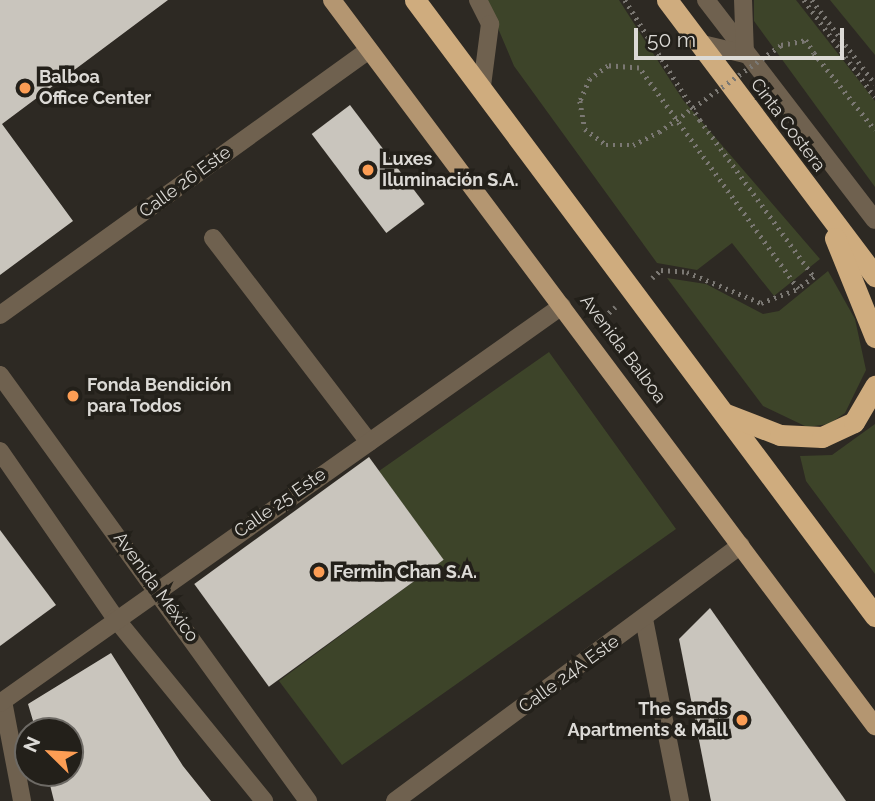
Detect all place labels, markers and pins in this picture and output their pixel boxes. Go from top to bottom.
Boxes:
place label: Balboa Office Center [39,67,151,110]
marker: Balboa Office Center [17,80,33,96]
place label: Luxes Iluminación S.A. [382,149,519,192]
marker: Luxes Iluminación S.A. [360,162,376,178]
place label: Fonda Bendición para Todos [87,375,231,418]
marker: Fonda Bendición para Todos [65,388,81,404]
place label: Fermin Chan S.A. [333,561,477,583]
marker: Fermin Chan S.A. [311,564,327,580]
place label: The Sands Apartments & Mall [567,699,728,742]
marker: The Sands Apartments & Mall [734,712,750,728]

